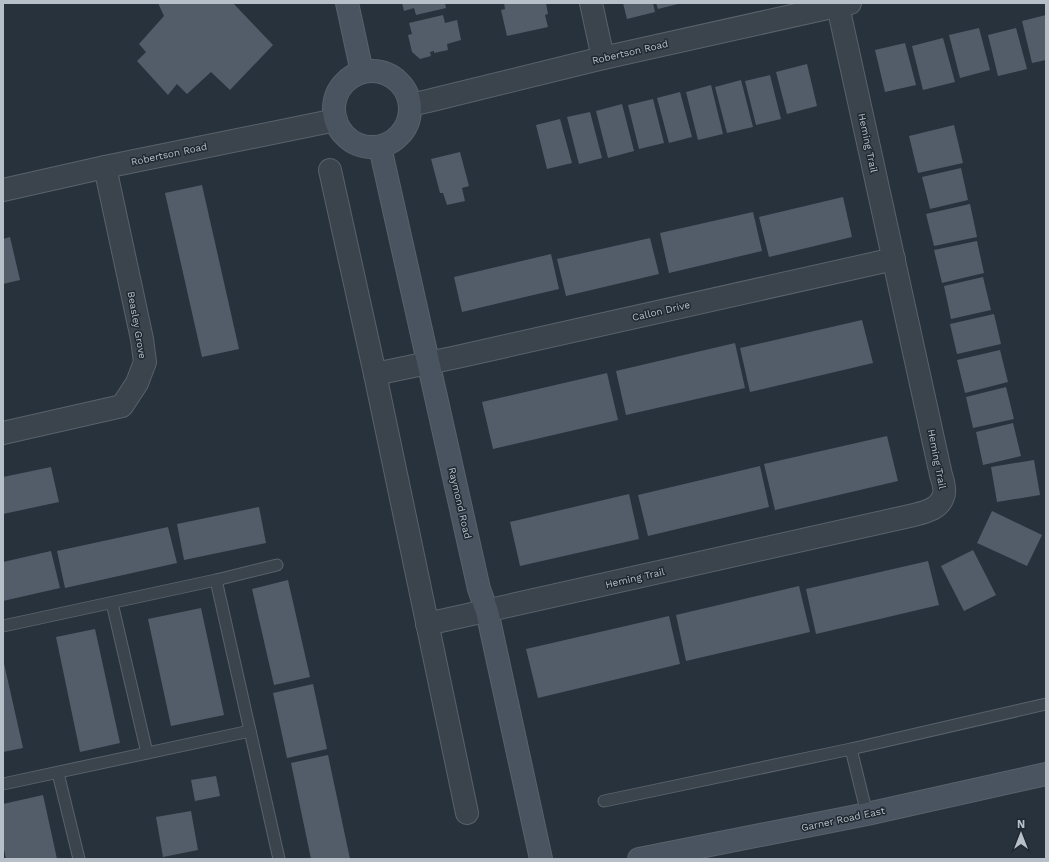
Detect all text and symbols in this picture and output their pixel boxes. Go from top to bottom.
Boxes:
street label: Robertson Road [591,38,669,66]
street label: Heming Trail [856,112,880,174]
street label: Robertson Road [130,141,208,167]
street label: Beasley Grove [126,290,148,360]
street label: Callon Drive [631,299,691,323]
street label: Heming Trail [926,428,948,490]
street label: Raymond Road [446,466,474,540]
street label: Heming Trail [604,566,666,590]
street label: Garner Road East [800,805,887,833]
north arrow [1001,814,1041,854]
text: N [1017,818,1025,831]

